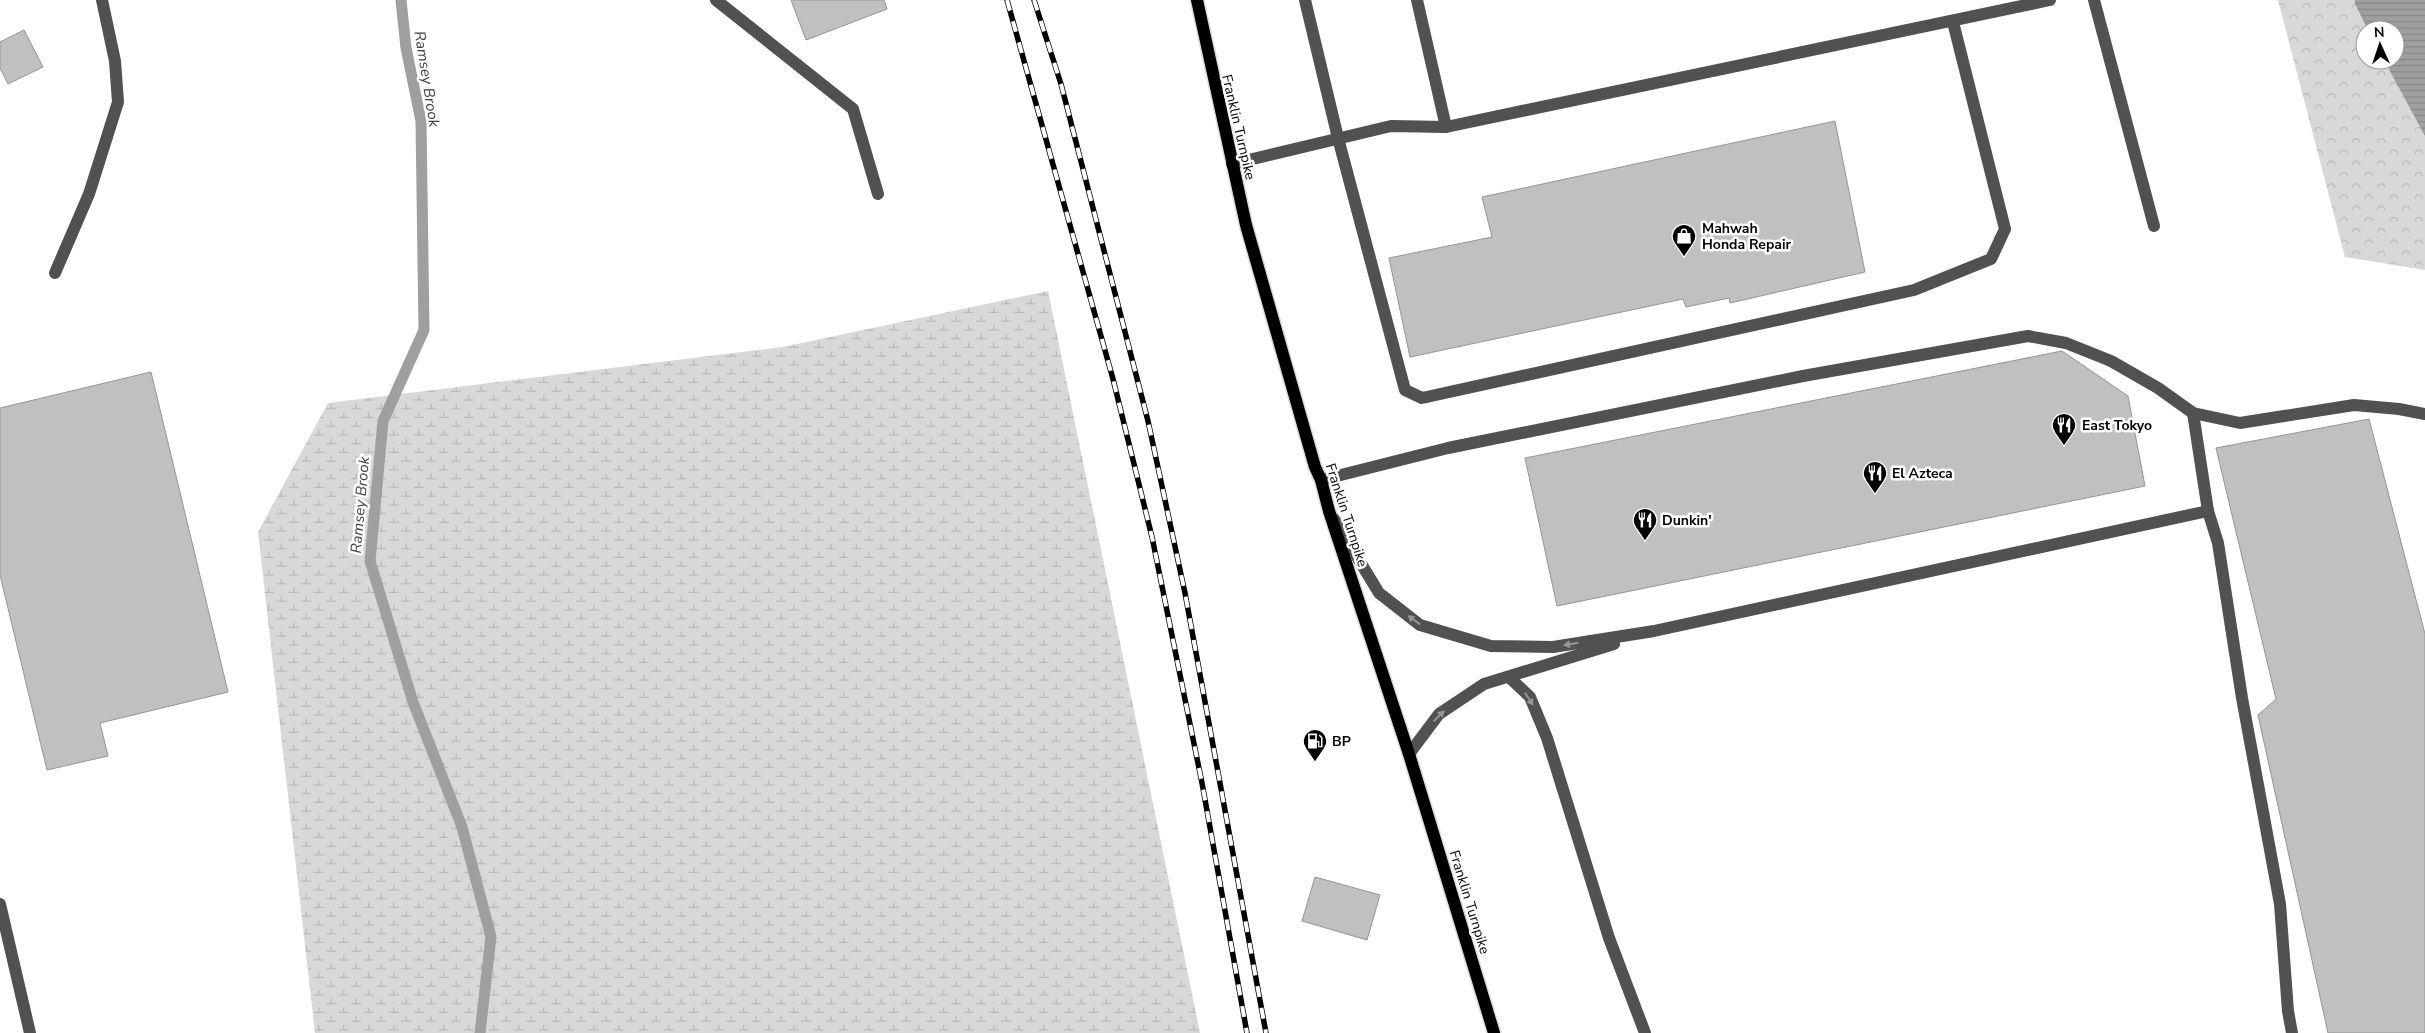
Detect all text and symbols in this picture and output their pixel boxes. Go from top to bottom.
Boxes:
north arrow [2355,20,2405,70]
text: N [2374,23,2385,42]
water label: Ramsey Brook [410,30,445,129]
street label: Franklin Turnpike [1217,73,1260,182]
place label: Mahwah Honda Repair [1702,219,1792,254]
shop icon: Mahwah Honda Repair [1671,223,1697,257]
restaurant icon: East Tokyo [2051,412,2077,446]
place label: East Tokyo [2082,416,2152,435]
water label: Ramsey Brook [346,455,374,554]
restaurant icon: El Azteca [1862,460,1888,494]
street label: Franklin Turnpike [1321,461,1372,569]
place label: El Azteca [1892,464,1953,483]
restaurant icon: Dunkin' [1632,507,1658,541]
place label: Dunkin' [1662,511,1712,530]
one-way arrow [1407,615,1421,625]
one-way arrow [1563,641,1579,649]
one-way arrow [1524,692,1533,706]
one-way arrow [1433,710,1445,722]
fuel station icon: BP [1302,728,1328,762]
place label: BP [1332,732,1351,751]
street label: Franklin Turnpike [1445,848,1494,956]

